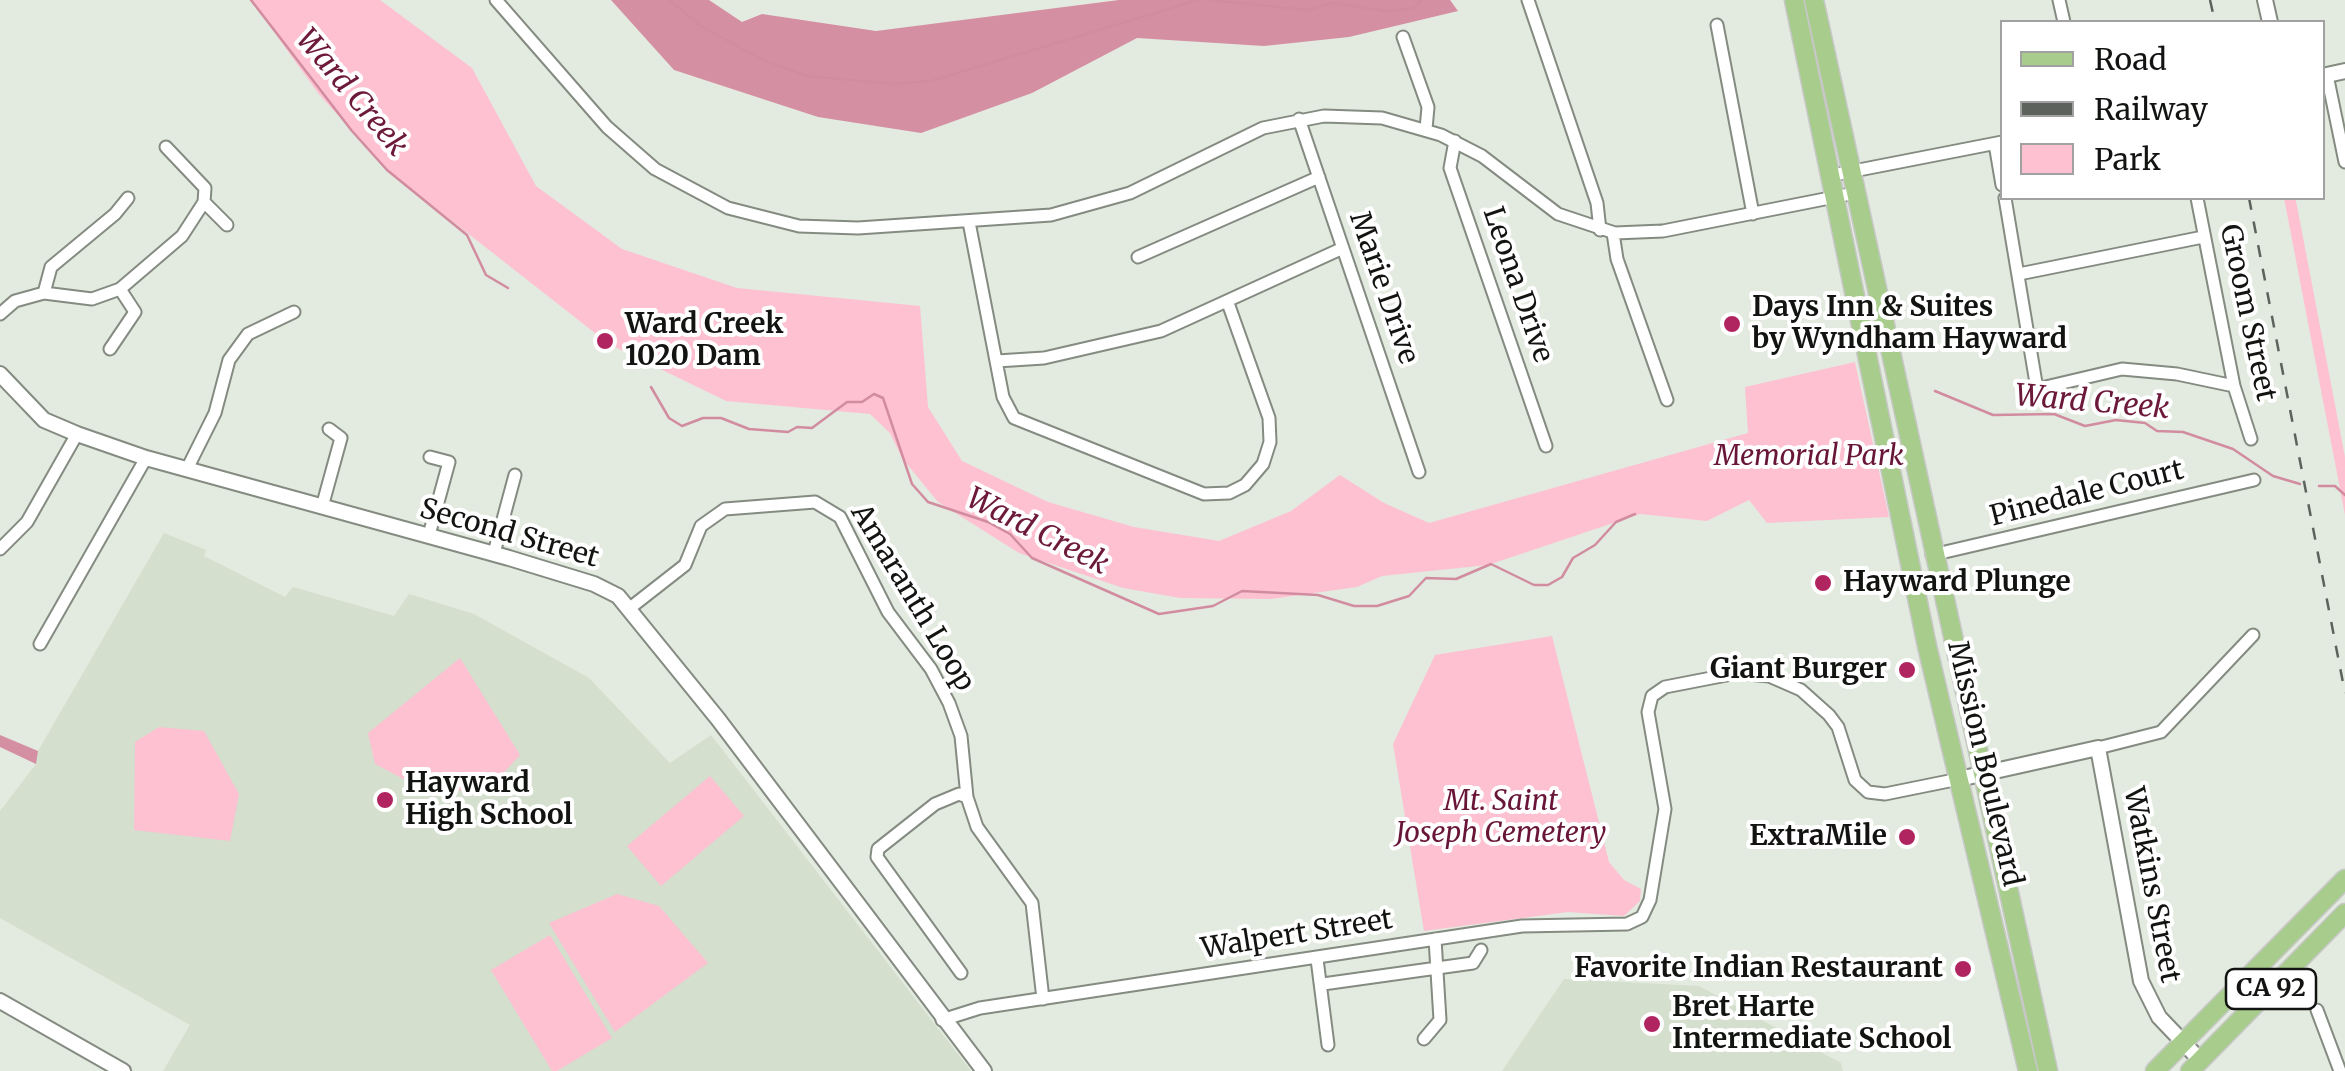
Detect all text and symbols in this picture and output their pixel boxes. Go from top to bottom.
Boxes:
legend [2000,20,2325,200]
water label: Ward Creek [287,22,415,164]
text: Road [2094,40,2167,78]
text: Railway [2094,90,2208,128]
text: Park [2094,140,2161,178]
street label: Leona Drive [1475,203,1559,367]
street label: Marie Drive [1341,208,1425,368]
street label: Groom Street [2212,222,2282,404]
place label: Days Inn & Suites by Wyndham Hayward [1752,291,2067,357]
place label: Ward Creek 1020 Dam [625,308,783,374]
marker: Days Inn & Suites by Wyndham Hayward [1721,313,1743,335]
marker: Ward Creek 1020 Dam [594,330,616,352]
water label: Ward Creek [2013,378,2171,428]
park label: Memorial Park [1714,440,1904,474]
street label: Pinedale Court [1987,454,2187,534]
water label: Ward Creek [960,481,1114,583]
street label: Second Street [416,492,602,576]
street label: Amaranth Loop [843,498,981,698]
place label: Hayward Plunge [1843,566,2071,600]
marker: Hayward Plunge [1812,572,1834,594]
street label: Mission Boulevard [1939,638,2029,890]
place label: Giant Burger [1710,653,1887,687]
marker: Giant Burger [1896,659,1918,681]
place label: Hayward High School [405,767,573,833]
street label: Watkins Street [2116,784,2186,986]
park label: Mt. Saint Joseph Cemetery [1396,785,1606,851]
marker: Hayward High School [374,789,396,811]
place label: ExtraMile [1749,820,1887,854]
marker: ExtraMile [1896,826,1918,848]
street label: Walpert Street [1199,903,1395,967]
place label: Favorite Indian Restaurant [1574,952,1943,986]
marker: Favorite Indian Restaurant [1952,958,1974,980]
road number: CA 92 [2226,969,2316,1009]
place label: Bret Harte Intermediate School [1672,991,1951,1057]
marker: Bret Harte Intermediate School [1641,1013,1663,1035]

